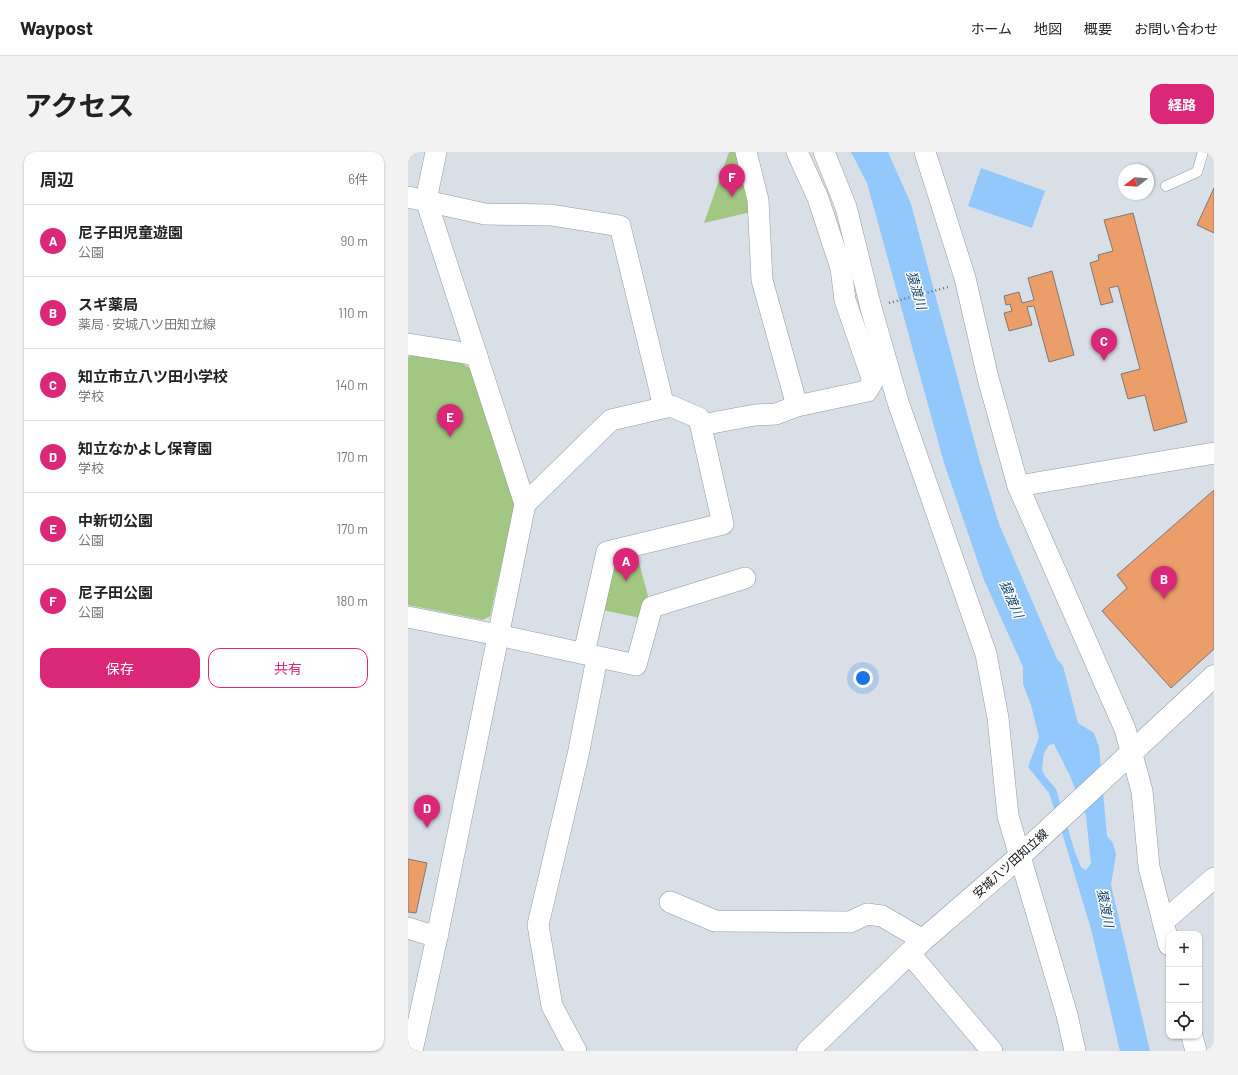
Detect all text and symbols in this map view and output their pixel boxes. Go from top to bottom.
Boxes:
text: Waypost [20,16,93,39]
text: ホーム [970,20,1012,37]
text: 地図 [1034,20,1062,37]
text: 概要 [1084,20,1112,37]
text: お問い合わせ [1134,20,1218,37]
button: 経路 [1150,84,1214,124]
text: アクセス [24,88,135,122]
pin: F [719,164,745,197]
north arrow [1118,164,1154,200]
text: 周辺 [40,169,74,189]
text: 6件 [348,171,368,187]
text: 尼子田児童遊園 [78,223,183,241]
text: A [49,233,57,249]
text: 90 m [341,233,368,249]
text: 公園 [78,244,104,260]
water label: 猿渡川 [904,269,931,313]
text: スギ薬局 [78,295,138,313]
text: B [49,305,57,321]
text: 110 m [338,305,368,321]
text: 薬局 · 安城八ツ田知立線 [78,316,216,332]
pin: C [1091,328,1117,361]
text: 知立市立八ツ田小学校 [78,367,228,385]
text: C [49,377,57,393]
text: 140 m [336,377,368,393]
text: 学校 [78,388,104,404]
pin: E [437,404,463,437]
text: 知立なかよし保育園 [78,439,212,457]
text: D [49,449,57,465]
text: 170 m [337,449,368,465]
text: 学校 [78,460,104,476]
text: 中新切公園 [78,511,153,529]
text: E [49,521,57,537]
text: 170 m [337,521,368,537]
text: 公園 [78,532,104,548]
pin: A [613,548,639,581]
pin: B [1151,566,1177,599]
water label: 猿渡川 [997,578,1028,622]
text: 尼子田公園 [78,583,153,601]
text: F [49,593,57,609]
text: 180 m [336,593,368,609]
text: 公園 [78,604,104,620]
button: 保存 [40,648,200,688]
button: 共有 [208,648,368,688]
your location [853,668,873,688]
pin: D [414,795,440,828]
street label: 安城八ツ田知立線 [970,826,1050,900]
water label: 猿渡川 [1094,887,1118,931]
map controls [1166,931,1202,1039]
button: + [1166,931,1202,967]
button: − [1166,967,1202,1003]
button: locate [1166,1003,1202,1039]

